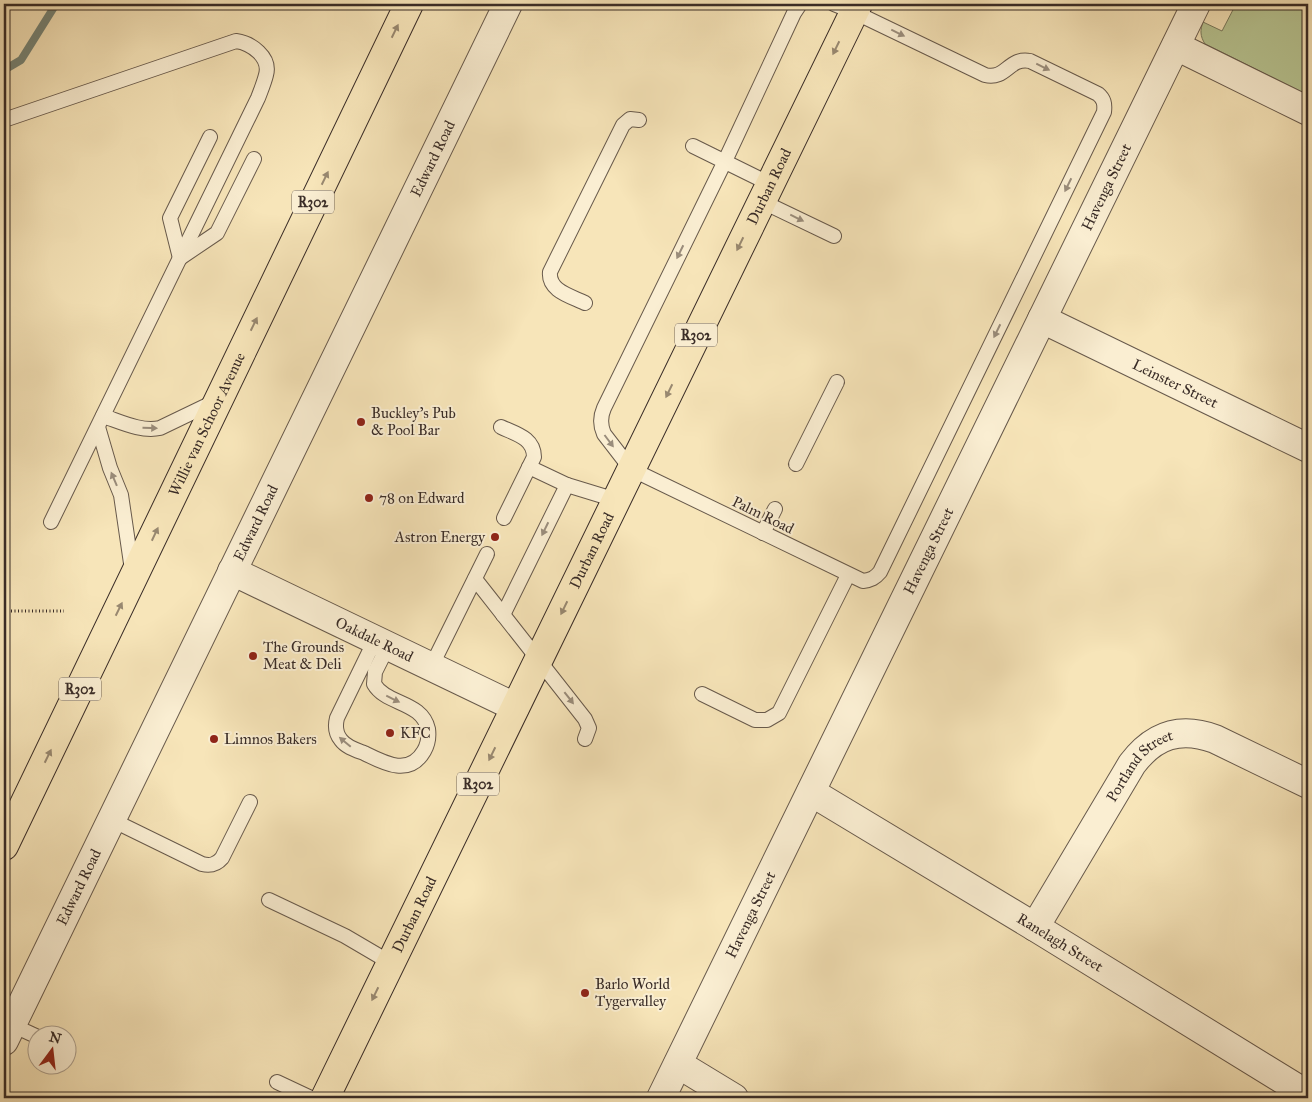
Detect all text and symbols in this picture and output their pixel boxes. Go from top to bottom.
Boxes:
one-way arrow [391,24,400,39]
one-way arrow [891,29,905,37]
one-way arrow [832,40,841,55]
one-way arrow [1036,63,1050,71]
street label: Edward Road [407,117,459,200]
street label: Havenga Street [1078,140,1136,233]
street label: Durban Road [743,145,795,227]
one-way arrow [321,171,329,185]
one-way arrow [1064,178,1072,192]
road number: R302 [292,190,334,213]
one-way arrow [790,214,804,222]
one-way arrow [736,237,744,252]
one-way arrow [676,245,684,259]
one-way arrow [251,317,259,331]
road number: R302 [675,324,717,346]
one-way arrow [993,324,1001,338]
street label: Willie van Schoor Avenue [165,349,249,499]
street label: Leinster Street [1129,355,1221,412]
one-way arrow [665,384,673,398]
place label: Buckley's Pub & Pool Bar [371,404,456,439]
marker: Buckley's Pub & Pool Bar [355,416,367,428]
one-way arrow [142,424,158,432]
one-way arrow [604,434,615,447]
one-way arrow [110,471,118,486]
street label: Edward Road [230,481,282,564]
place label: 78 on Edward [379,489,465,507]
marker: 78 on Edward [363,492,375,504]
street label: Palm Road [729,492,797,538]
street label: Havenga Street [900,504,958,597]
street label: Durban Road [566,509,618,592]
one-way arrow [541,522,549,536]
one-way arrow [151,527,159,541]
place label: Astron Energy [394,528,486,546]
marker: Astron Energy [489,531,501,543]
one-way arrow [560,601,568,615]
one-way arrow [115,602,123,616]
street label: Oakdale Road [333,613,417,666]
place label: The Grounds Meat & Deli [263,638,344,673]
marker: The Grounds Meat & Deli [247,650,259,662]
road number: R302 [59,678,101,701]
one-way arrow [563,691,574,704]
one-way arrow [386,695,400,703]
place label: KFC [400,724,431,742]
street label: Portland Street [1103,726,1176,805]
marker: KFC [384,727,396,739]
place label: Limnos Bakers [224,730,317,748]
marker: Limnos Bakers [208,733,220,745]
one-way arrow [338,736,351,747]
one-way arrow [488,747,496,761]
one-way arrow [44,749,52,763]
road number: R302 [457,772,499,796]
street label: Edward Road [53,846,105,928]
street label: Havenga Street [722,868,780,961]
street label: Durban Road [388,873,441,956]
street label: Ranelagh Street [1014,909,1107,976]
place label: Barlo World Tygervalley [595,975,670,1010]
one-way arrow [371,987,379,1001]
marker: Barlo World Tygervalley [579,987,591,999]
north arrow [28,1024,78,1074]
text: N [47,1028,63,1048]

